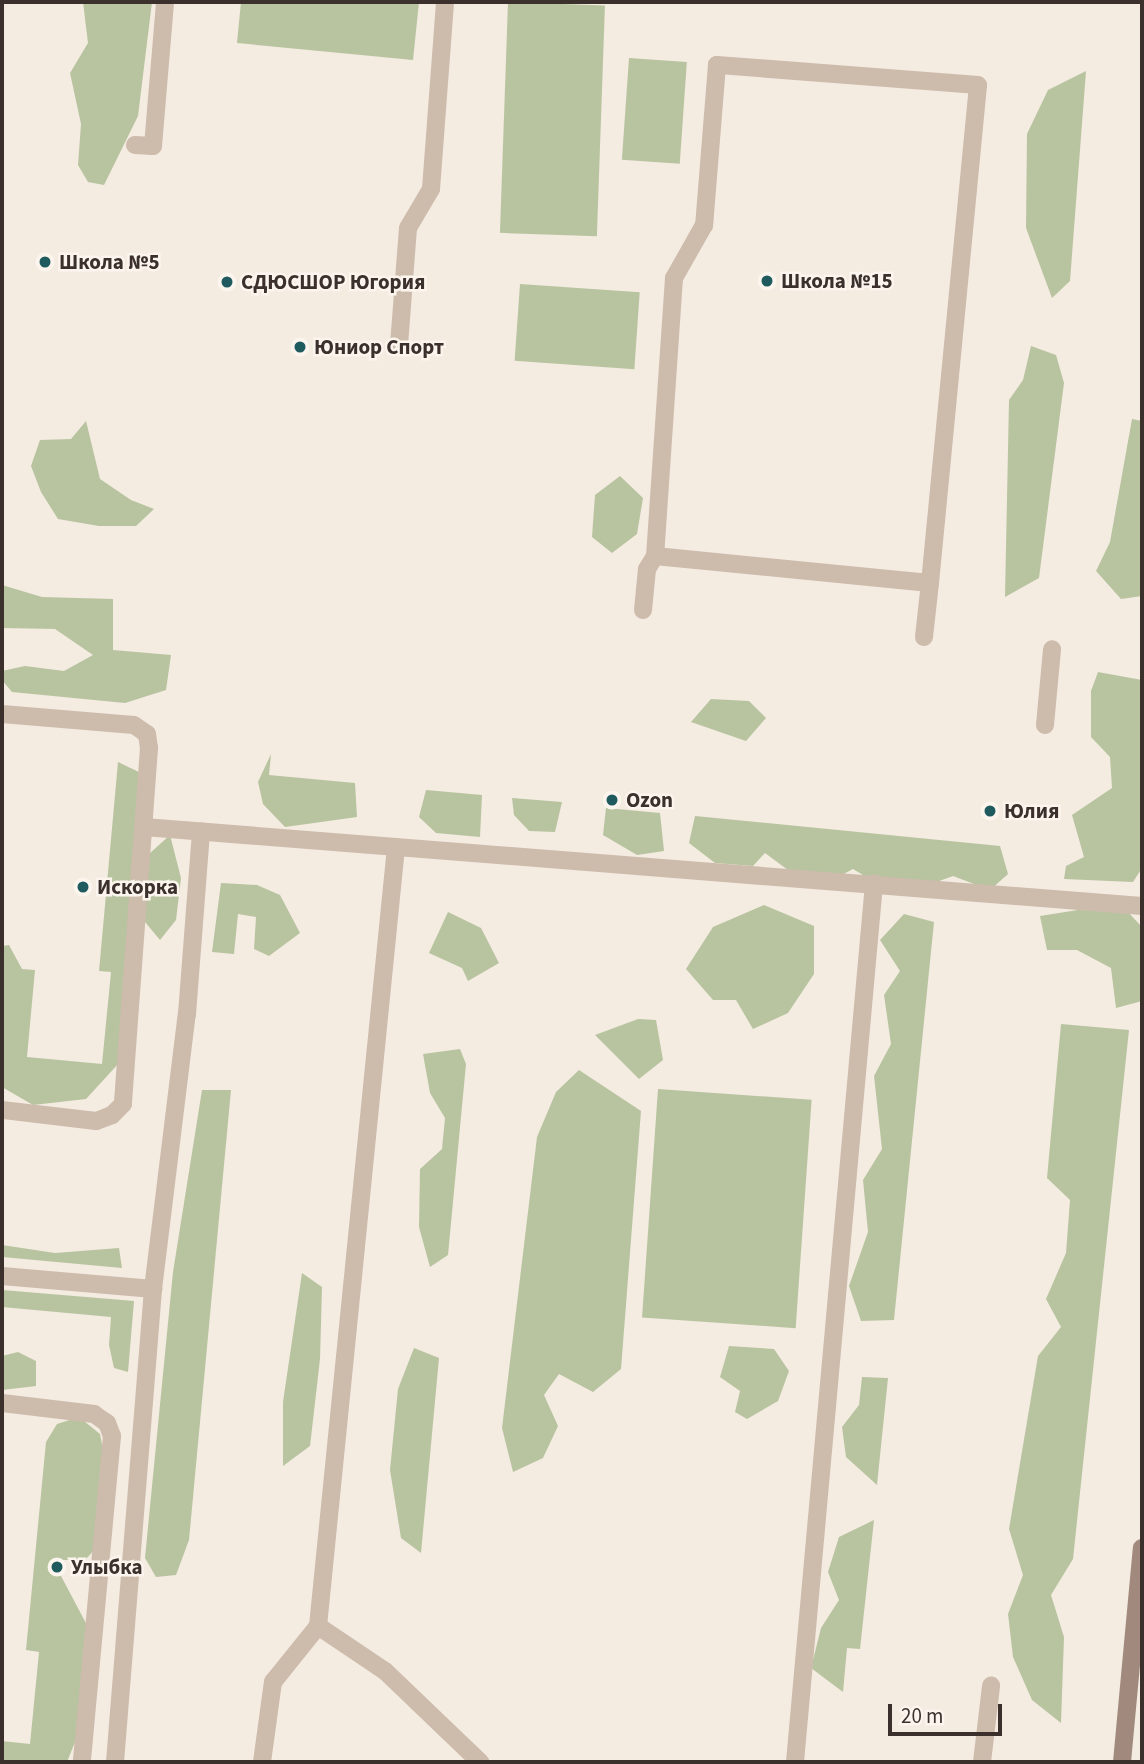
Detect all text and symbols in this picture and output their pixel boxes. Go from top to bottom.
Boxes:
place label: Школа №5 [59,249,159,275]
marker: Школа №5 [37,254,53,270]
place label: Школа №15 [781,268,893,294]
place label: СДЮСШОР Югория [241,269,425,295]
marker: Школа №15 [759,273,775,289]
marker: СДЮСШОР Югория [219,274,235,290]
place label: Юниор Спорт [314,334,444,360]
marker: Юниор Спорт [292,339,308,355]
place label: Ozon [626,787,673,813]
marker: Ozon [604,792,620,808]
place label: Юлия [1004,798,1059,824]
marker: Юлия [982,803,998,819]
place label: Искорка [97,874,178,900]
marker: Искорка [75,879,91,895]
place label: Улыбка [71,1554,143,1580]
marker: Улыбка [49,1559,65,1575]
scale bar [892,1690,1006,1734]
text: 20 m [901,1701,943,1731]

